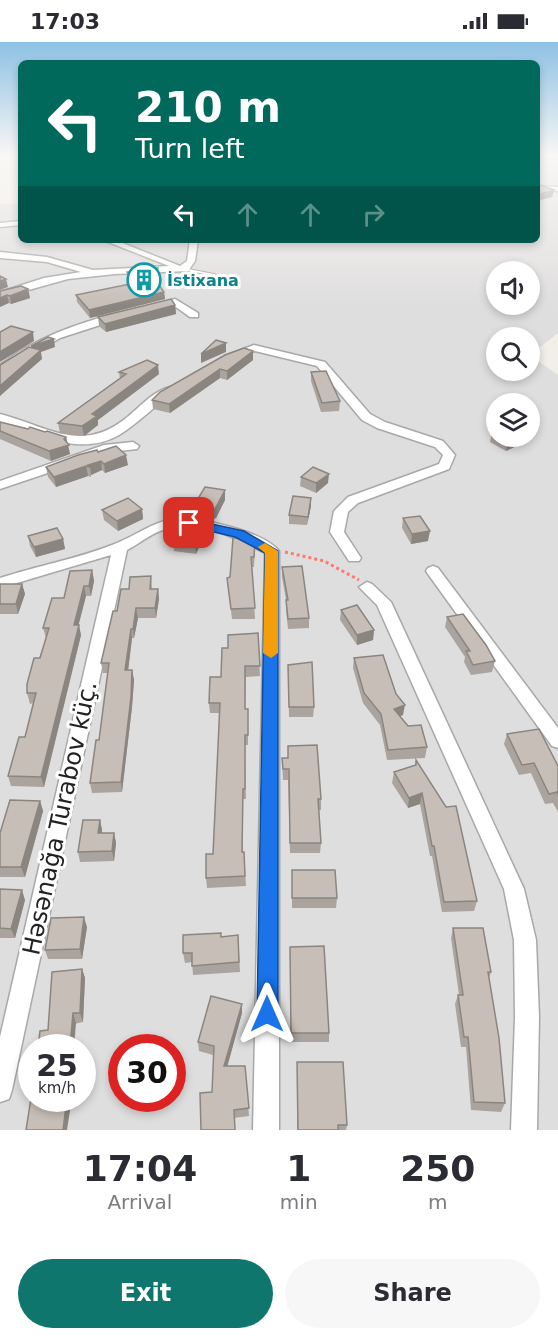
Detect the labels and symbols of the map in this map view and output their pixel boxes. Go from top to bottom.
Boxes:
building icon: İstixana [126,262,162,298]
place label: İstixana [167,271,239,290]
pin [163,497,214,548]
street label: Həsənağa Turabov küç. [17,678,103,958]
position arrow [235,982,299,1046]
speed limit sign: 30 [108,1034,186,1112]

